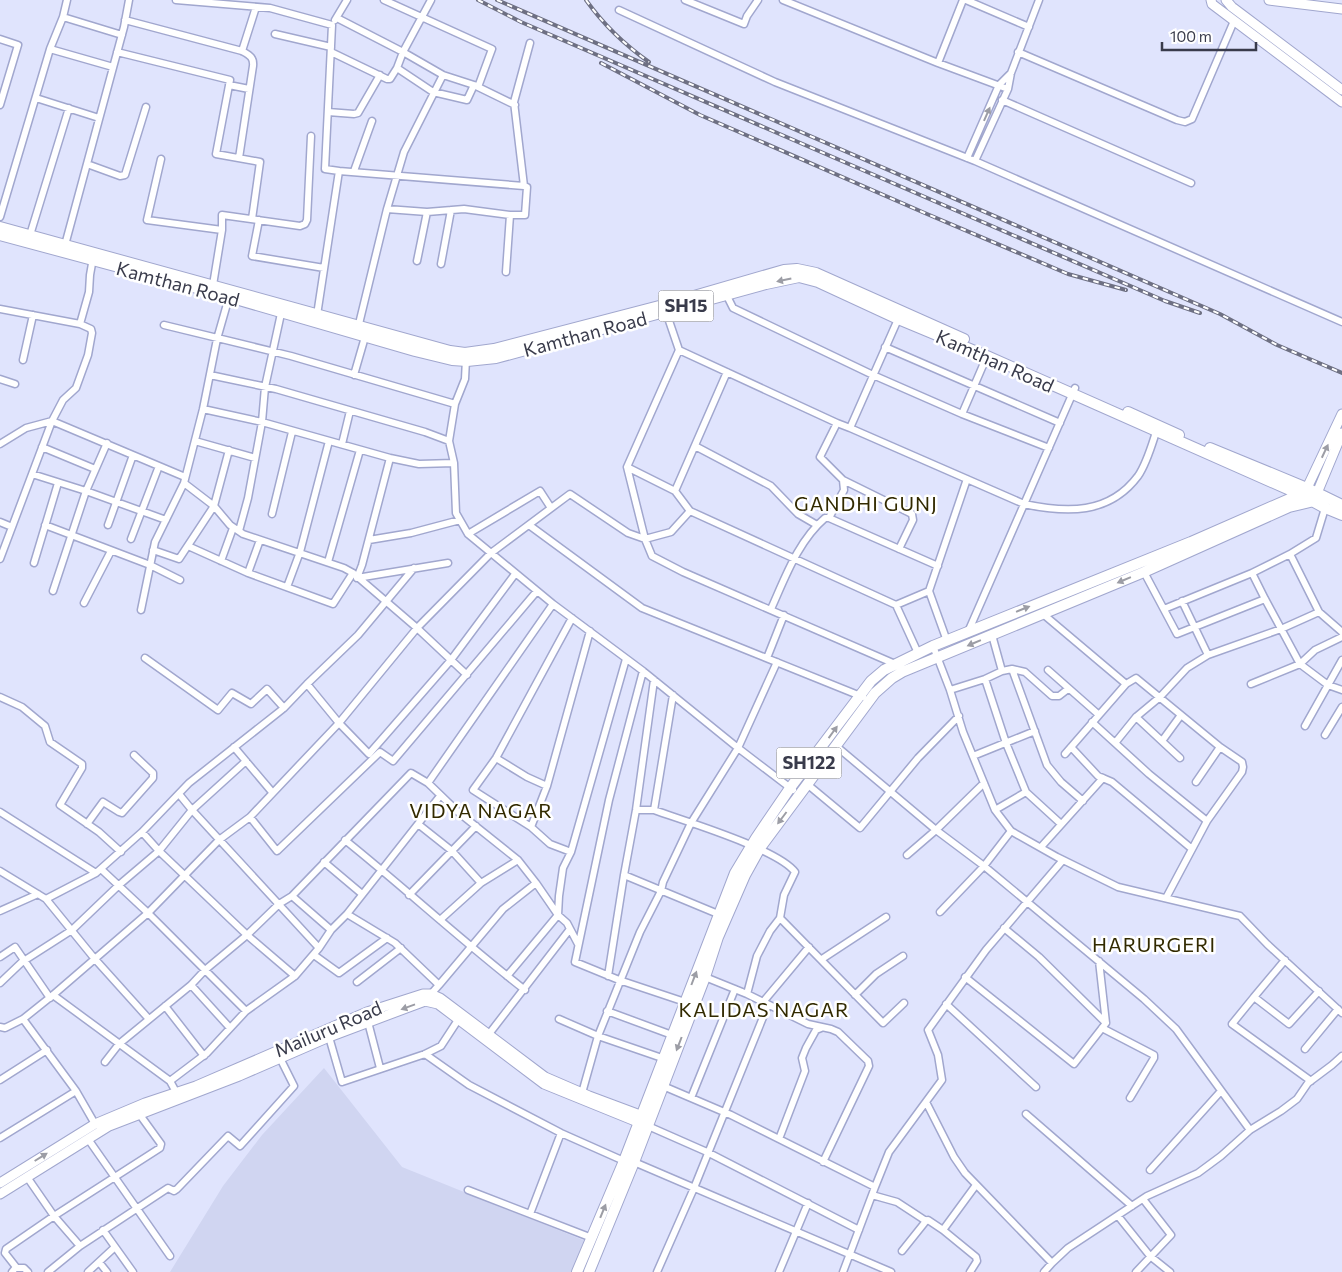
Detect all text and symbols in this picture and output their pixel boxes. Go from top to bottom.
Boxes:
scale bar [1162,20,1256,52]
text: 100 m [1170,27,1212,45]
one-way arrow [983,107,991,121]
street label: Kamthan Road [114,256,242,311]
one-way arrow [776,276,791,284]
road number: SH15 [658,290,714,322]
street label: Kamthan Road [521,306,649,361]
street label: Kamthan Road [933,324,1058,397]
one-way arrow [1321,444,1329,458]
district label: GANDHI GUNJ [794,491,938,515]
one-way arrow [1116,577,1131,585]
one-way arrow [1016,605,1031,613]
one-way arrow [967,639,981,647]
one-way arrow [828,725,838,739]
road number: SH122 [776,748,842,778]
district label: VIDYA NAGAR [409,798,553,822]
one-way arrow [777,811,787,825]
district label: HARURGERI [1092,932,1216,956]
one-way arrow [690,970,698,985]
street label: Mailuru Road [271,996,385,1061]
district label: KALIDAS NAGAR [679,997,849,1021]
one-way arrow [400,1003,415,1011]
one-way arrow [675,1037,682,1052]
one-way arrow [35,1152,48,1162]
one-way arrow [599,1203,607,1218]

